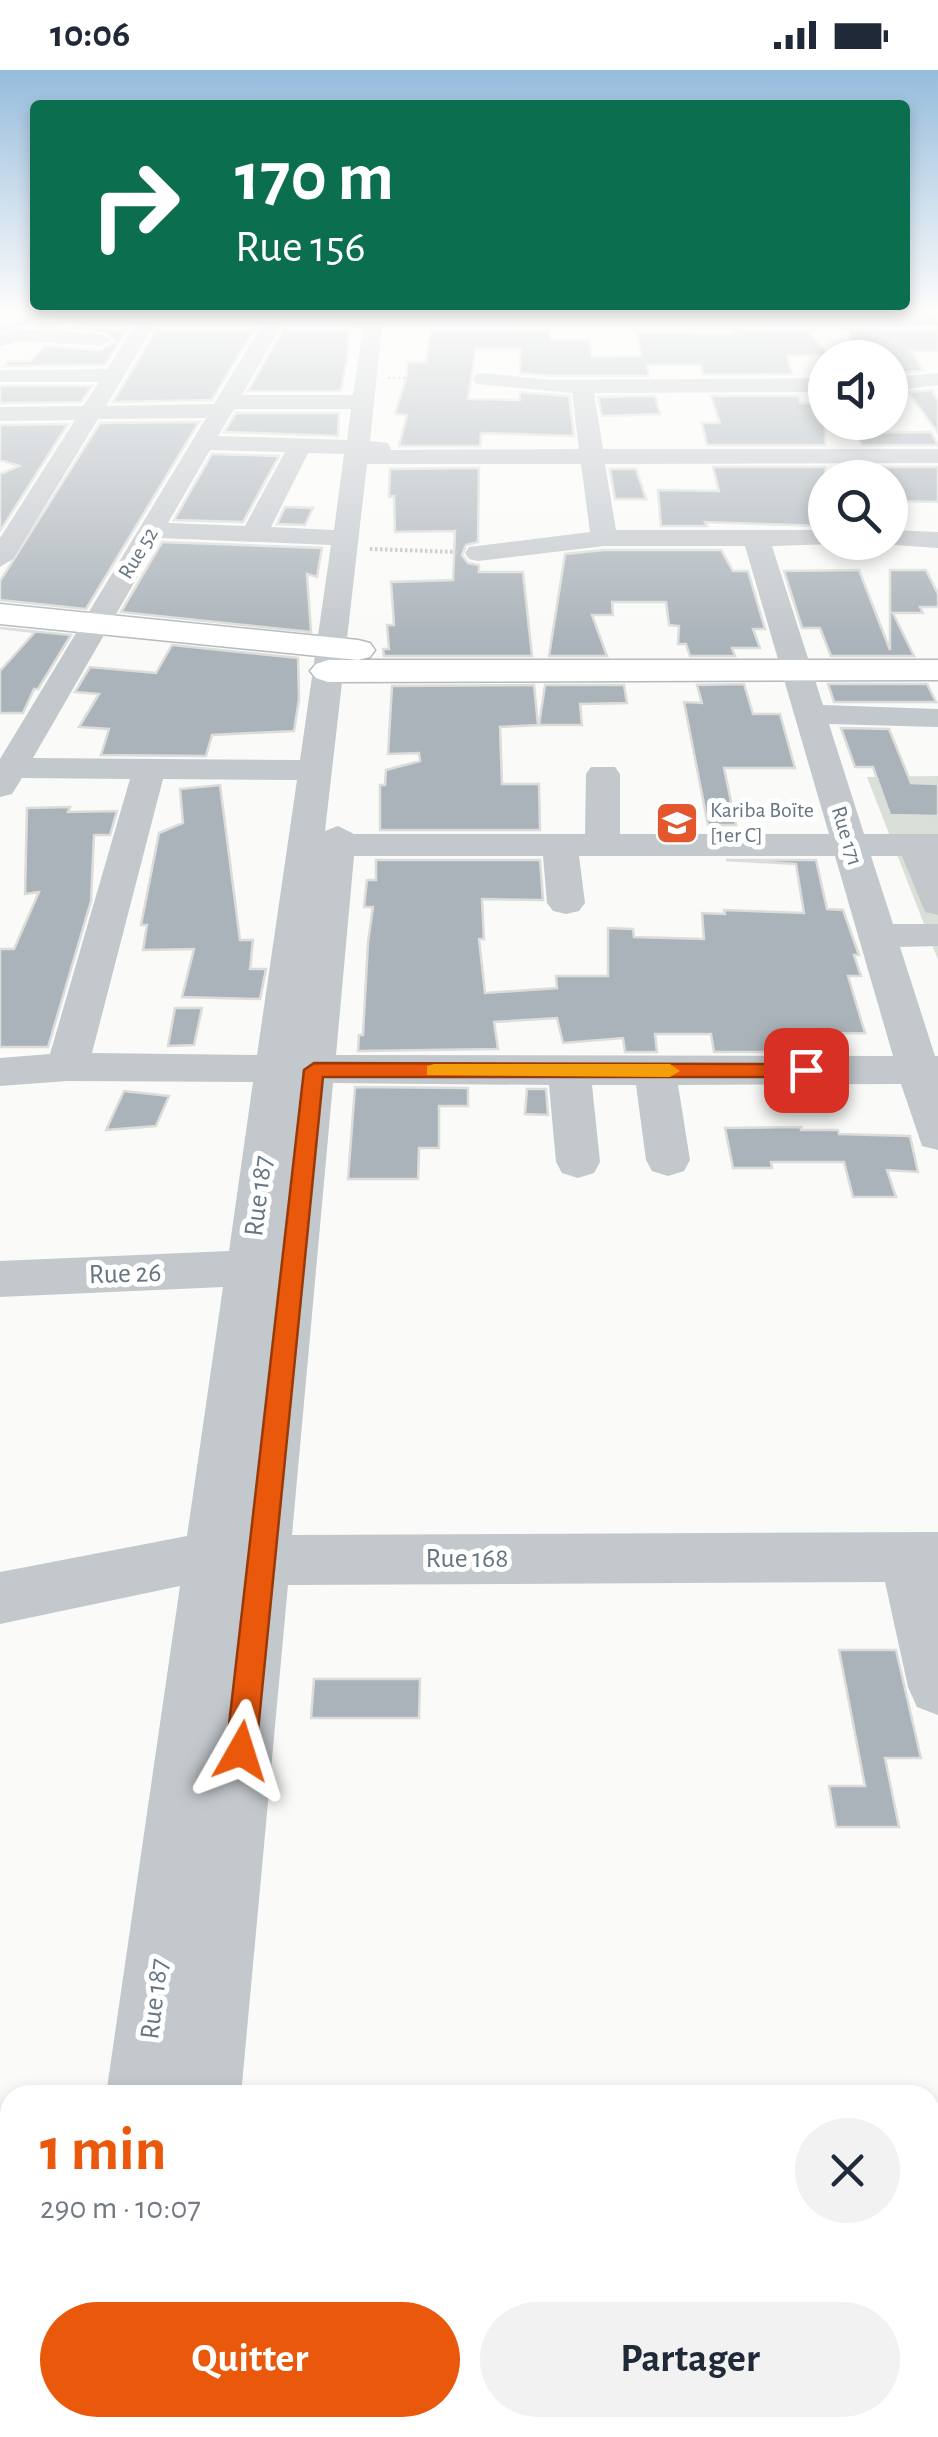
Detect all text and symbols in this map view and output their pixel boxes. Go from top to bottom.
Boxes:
text: 10:06 [50,16,130,54]
icon: right [70,140,200,270]
text: 170 m [235,143,394,213]
text: Rue 156 [235,225,366,270]
map controls [808,340,908,560]
button: sound [808,340,908,440]
button: search [808,460,908,560]
street label: Rue 52 [114,523,162,583]
place label: Kariba Boïte [1er C] [710,799,814,846]
school or university icon: Kariba Boïte [1er C] [654,800,700,846]
street label: Rue 171 [828,804,866,868]
pin [764,1028,849,1113]
icon: arrive [779,1043,834,1098]
street label: Rue 187 [240,1154,278,1238]
street label: Rue 26 [88,1259,162,1289]
street label: Rue 168 [426,1545,508,1573]
position arrow [189,1699,293,1803]
street label: Rue 187 [136,1957,174,2041]
button: close [795,2118,900,2223]
text: 1 min [40,2121,166,2181]
text: 290 m · 10:07 [40,2192,201,2224]
button: Quitter [40,2302,460,2417]
button: Partager [480,2302,900,2417]

